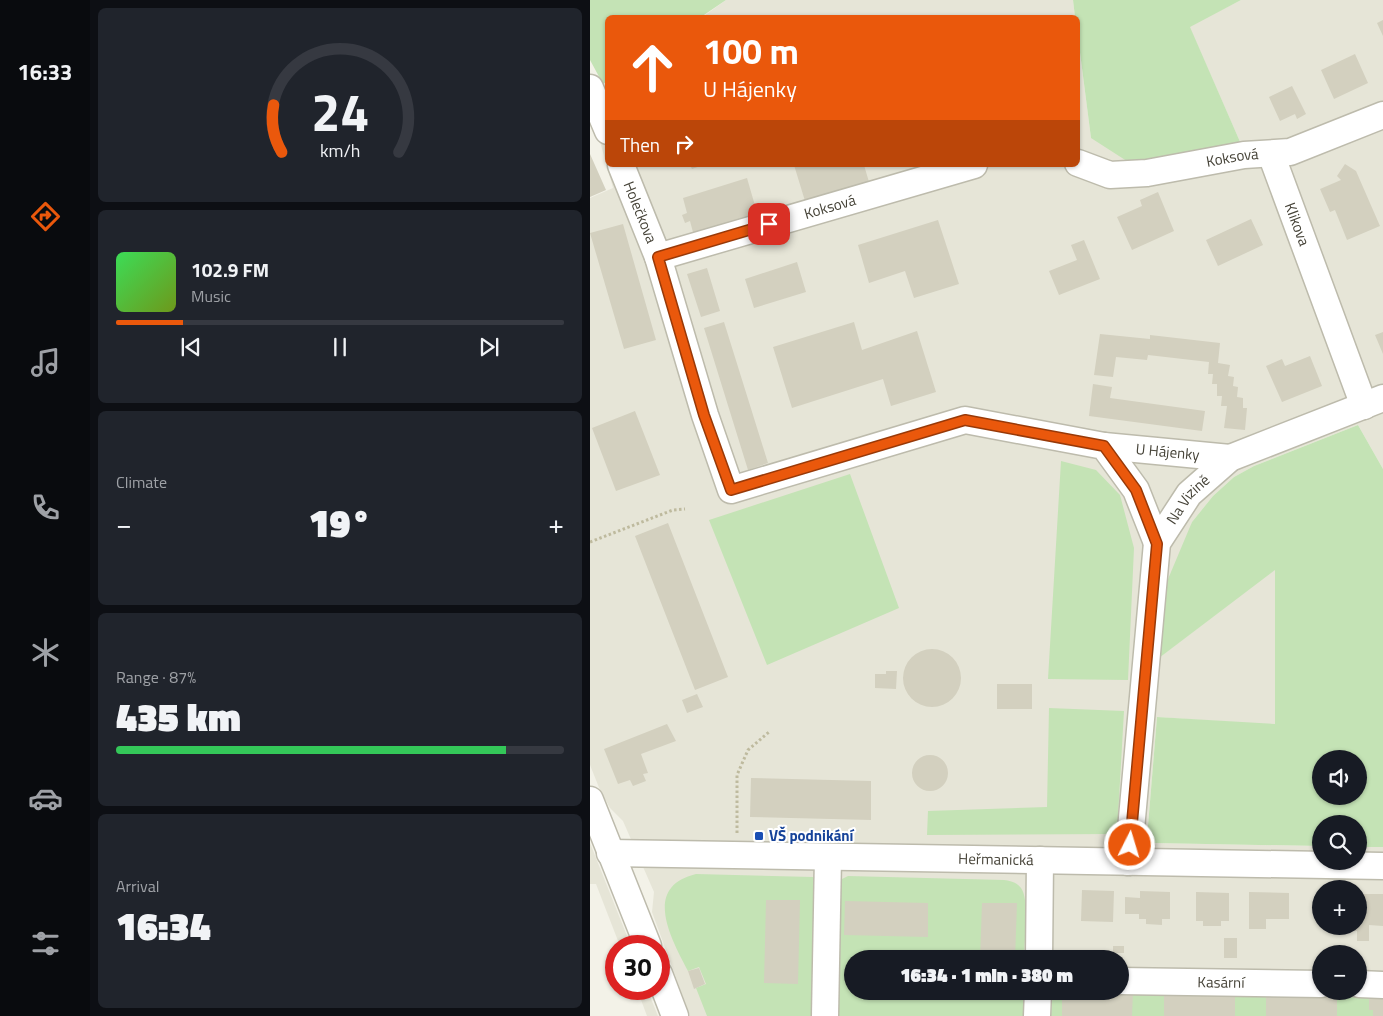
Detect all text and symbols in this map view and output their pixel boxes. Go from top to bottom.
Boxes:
text: 100 m [703,24,799,78]
icon: ahead [620,35,685,100]
text: 16:33 [18,55,72,89]
text: 24 [311,72,369,151]
text: U Hájenky [703,72,797,106]
text: Then [620,130,660,159]
icon: right [670,130,698,158]
text: km/h [320,137,360,164]
street label: Koksová [1204,142,1260,173]
street label: Holečkova [618,178,663,247]
street label: Koksová [801,188,859,225]
icon: directions [28,199,63,234]
street label: Klikova [1279,199,1316,250]
pin [748,203,790,245]
icon: arrive [755,210,783,238]
text: 102.9 FM [191,255,269,284]
text: Music [191,284,231,308]
icon: previous [177,333,205,361]
icon: pause [326,333,354,361]
icon: next [475,333,503,361]
icon: music [28,345,63,380]
street label: U Hájenky [1135,437,1201,466]
street label: Na Vizině [1160,469,1215,529]
text: Climate [116,470,167,494]
icon: phone [28,490,63,525]
text: 19° [309,494,371,552]
text: − [116,502,132,545]
text: + [548,502,564,545]
icon: climate [28,635,63,670]
text: Range · 87% [116,665,196,689]
text: 435 km [116,688,241,746]
map controls [1312,750,1367,1000]
button: sound [1312,750,1367,805]
icon: car [28,781,63,816]
button: search [1312,815,1367,870]
position arrow [1103,818,1155,870]
place label: VŠ podnikání [769,824,855,847]
marker: VŠ podnikání [753,830,765,842]
street label: Heřmanická [958,847,1034,871]
text: Arrival [116,874,159,898]
button: + [1312,880,1367,935]
text: 16:34 [116,897,211,955]
icon: filters [28,926,63,961]
speed limit sign: 30 [605,935,670,1000]
button: − [1312,945,1367,1000]
text: 16:34 · 1 min · 380 m [900,960,1073,989]
street label: Kasární [1197,970,1246,994]

